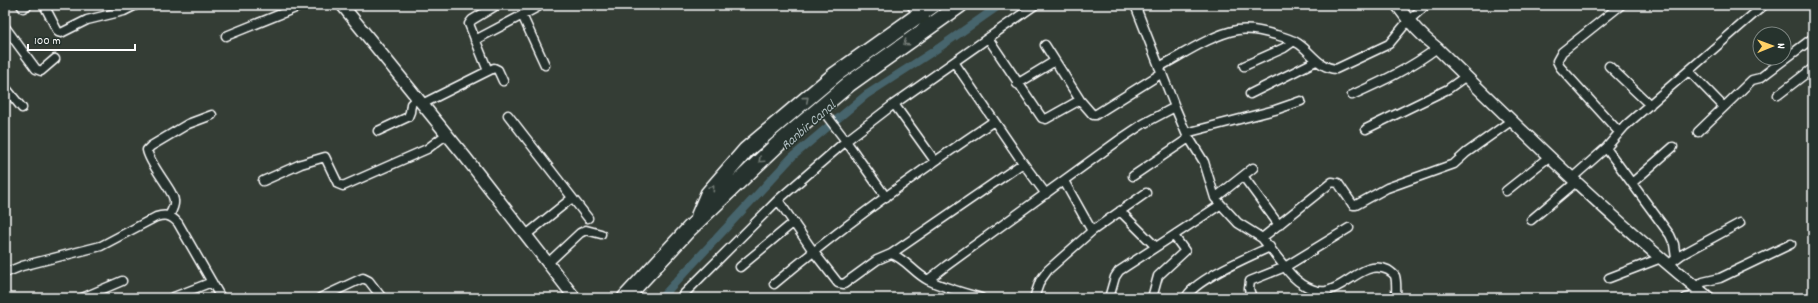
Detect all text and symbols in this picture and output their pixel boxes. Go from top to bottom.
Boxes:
scale bar [28,26,135,52]
north arrow [1752,26,1792,66]
text: 100 m [34,33,61,50]
one-way arrow [903,38,910,45]
text: N [1772,43,1788,49]
water label: Ranbir Canal [777,95,842,155]
one-way arrow [802,97,809,104]
one-way arrow [758,155,766,163]
one-way arrow [708,186,715,193]

